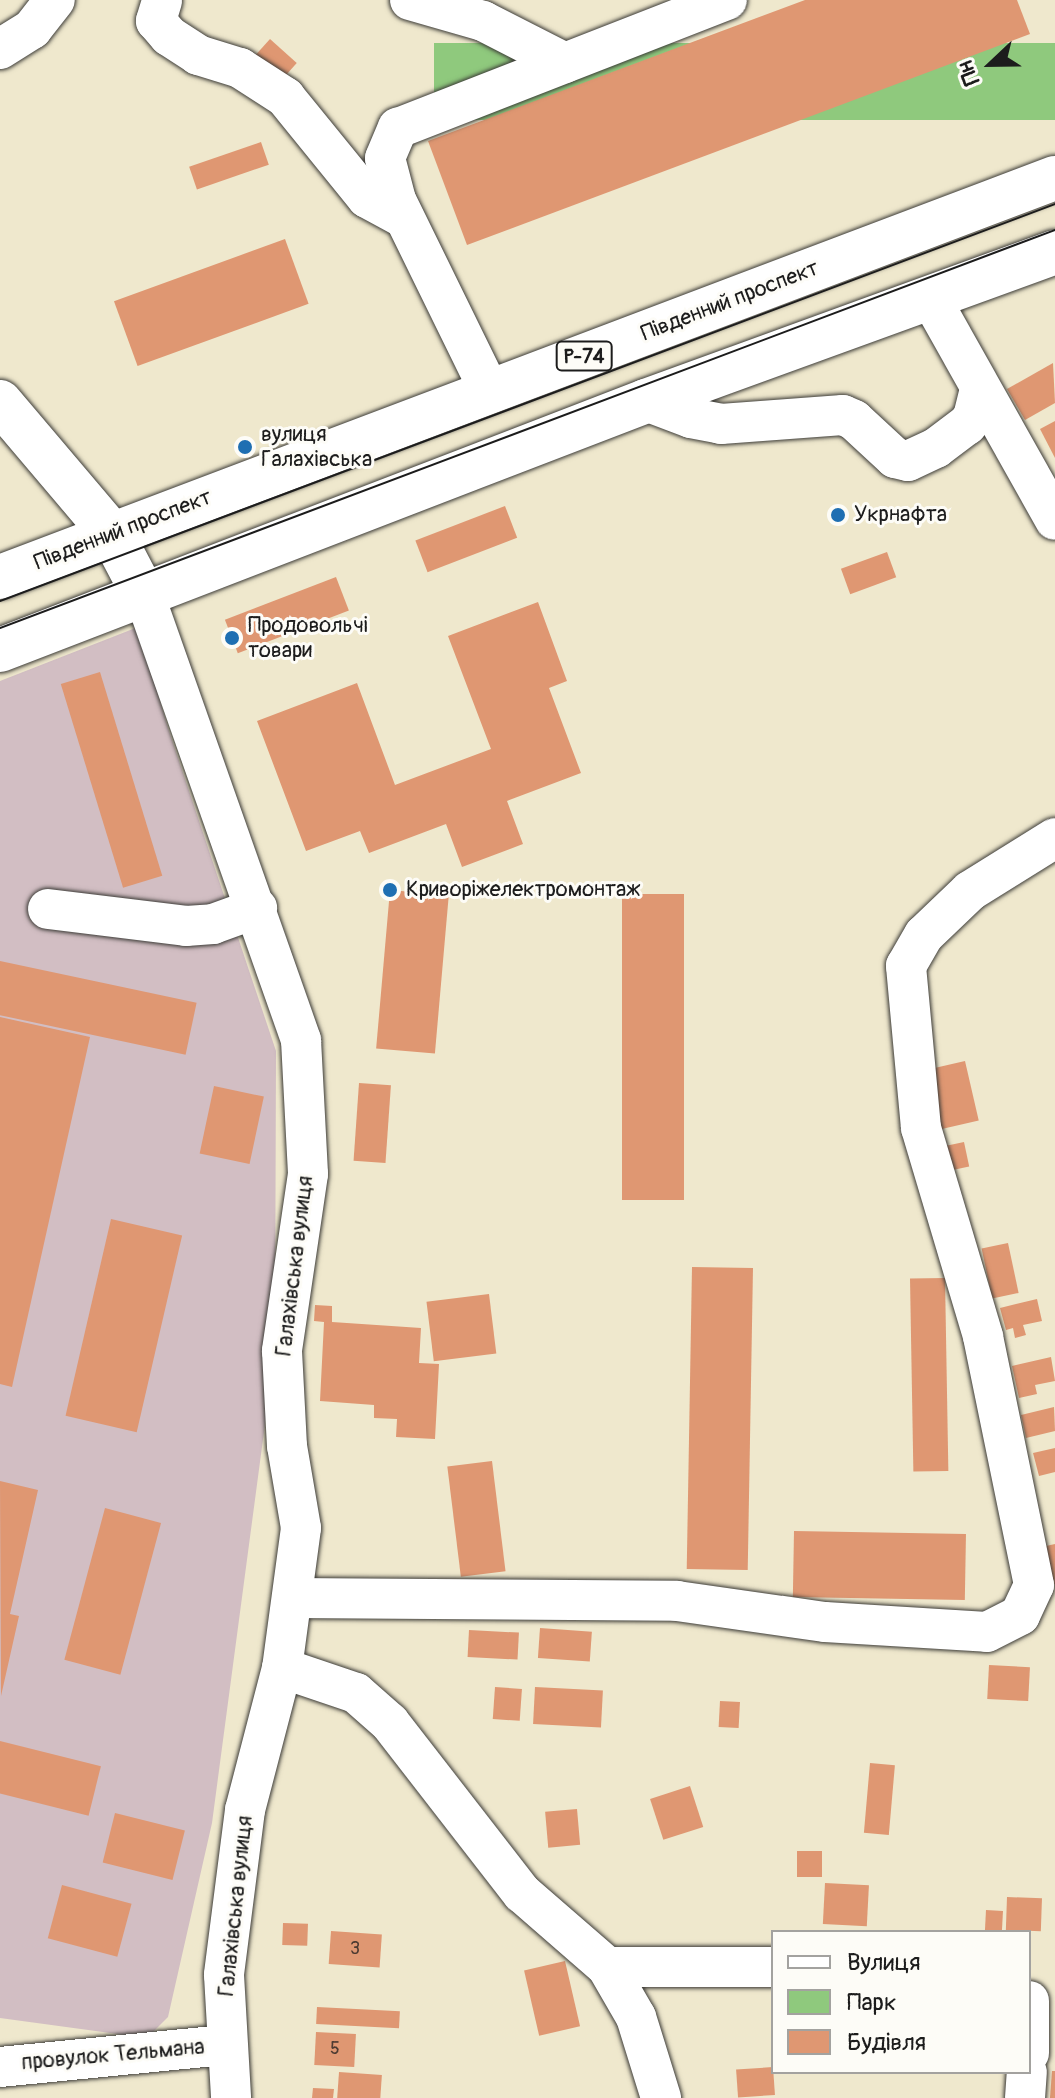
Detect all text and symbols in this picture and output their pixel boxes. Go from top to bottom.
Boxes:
north arrow [951,24,1031,104]
text: Пн [951,57,986,89]
street label: Південний проспект [637,255,823,347]
road number: Р-74 [554,340,614,372]
place label: вулиця Галахівська [261,421,372,472]
marker: вулиця Галахівська [236,438,254,456]
street label: Південний проспект [30,484,216,576]
place label: Укрнафта [854,502,947,528]
marker: Укрнафта [829,506,847,524]
place label: Продовольчі товари [248,612,368,664]
marker: Продовольчі товари [223,629,241,647]
place label: Криворіжелектромонтаж [406,877,640,903]
marker: Криворіжелектромонтаж [381,881,399,899]
street label: Галахівська вулиця [271,1174,319,1358]
street label: Галахівська вулиця [213,1814,259,1998]
legend [771,1930,1031,2074]
house number: 3 [350,1938,360,1960]
text: Вулиця [847,1948,920,1977]
text: Парк [847,1988,896,2017]
text: Будівля [847,2028,926,2057]
street label: провулок Тельмана [20,2034,206,2076]
house number: 5 [330,2038,340,2060]

